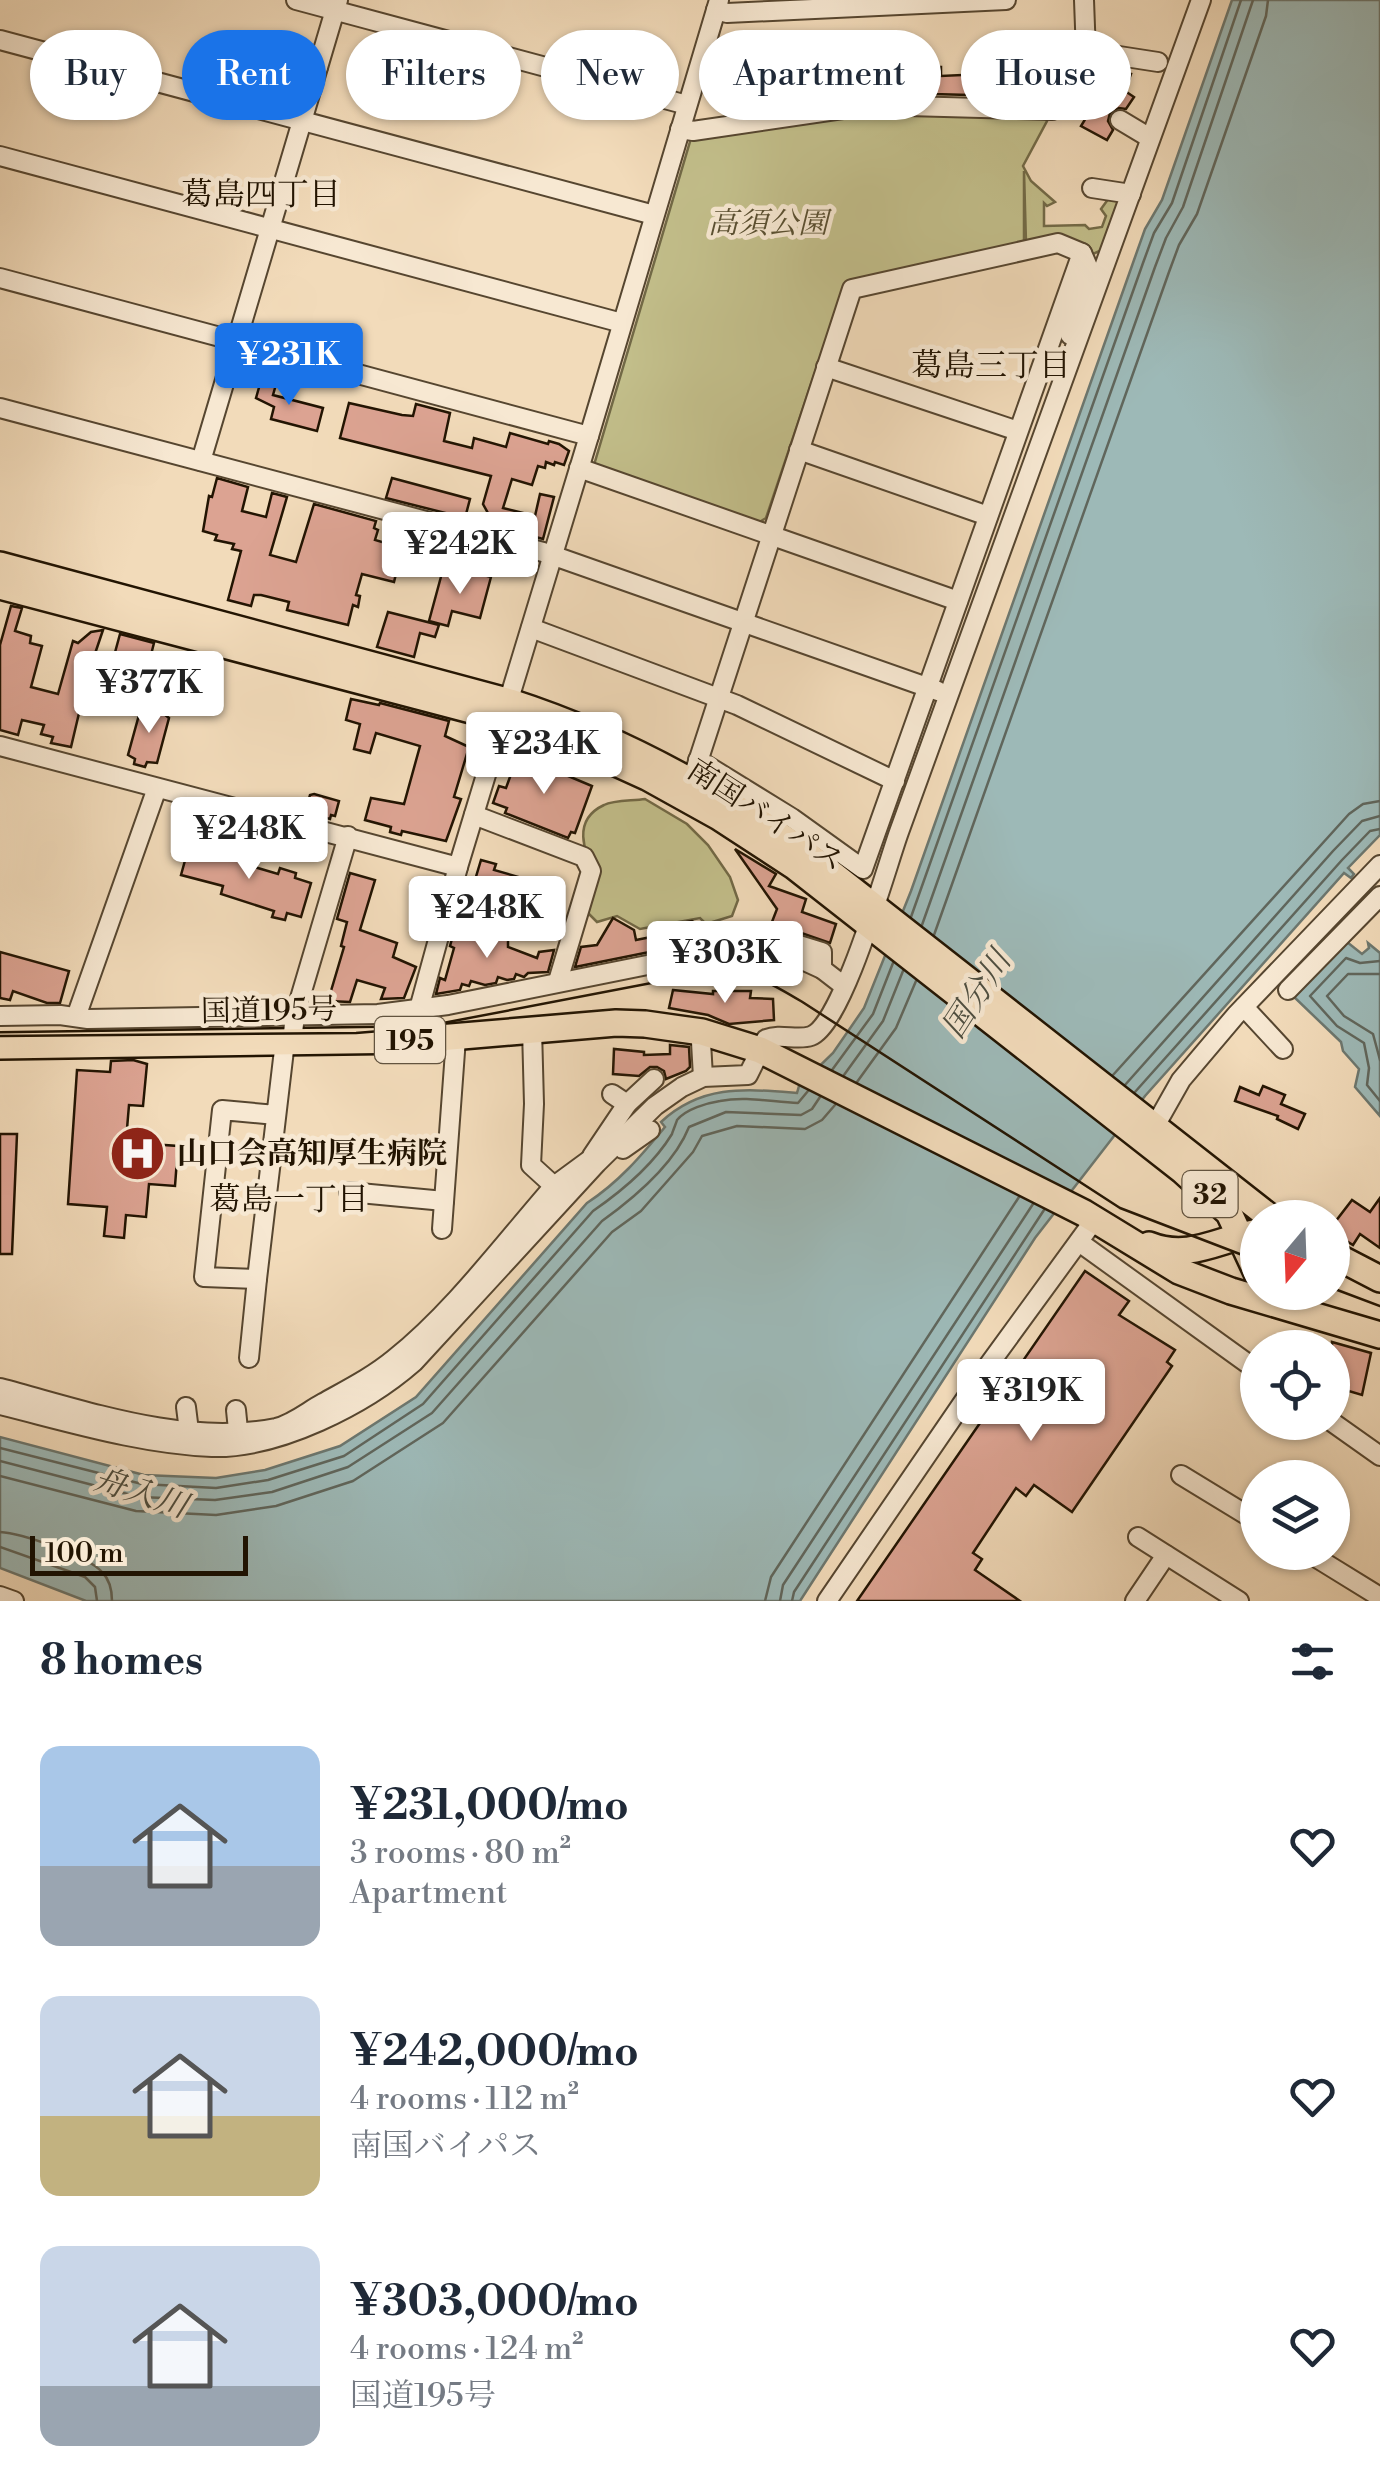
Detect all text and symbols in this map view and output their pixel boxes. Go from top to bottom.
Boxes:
chip: Buy [30,30,162,120]
chip: Rent [182,30,326,120]
chip: Filters [346,30,521,120]
chip: New [541,30,679,120]
chip: Apartment [699,30,941,120]
chip: House [961,30,1131,120]
district label: 葛島四丁目 [181,175,341,215]
park label: 高須公園 [708,205,833,243]
pin: ¥231K [219,323,359,408]
text: ¥231K [237,335,341,375]
district label: 葛島三丁目 [911,346,1071,386]
pin: ¥242K [390,512,530,597]
text: ¥242K [404,524,516,564]
pin: ¥377K [79,651,219,736]
text: ¥377K [96,663,202,703]
pin: ¥234K [474,712,614,797]
text: ¥234K [488,724,600,764]
street label: 南国バイパス [680,751,851,881]
pin: ¥248K [179,797,319,882]
text: ¥248K [193,809,305,849]
pin: ¥248K [417,876,557,961]
text: ¥248K [431,888,543,928]
pin: ¥303K [655,921,795,1006]
text: ¥303K [669,933,781,973]
water label: 国分川 [934,941,1021,1046]
street label: 国道195号 [200,991,338,1031]
road number: 195 [375,1017,445,1063]
hospital icon: 山口会高知厚生病院 [108,1123,168,1183]
place label: 山口会高知厚生病院 [177,1135,447,1173]
road number: 32 [1182,1171,1238,1217]
district label: 葛島一丁目 [209,1180,369,1220]
north arrow [1240,1200,1350,1310]
map controls [1240,1200,1350,1570]
button: locate [1240,1330,1350,1440]
pin: ¥319K [961,1359,1101,1444]
text: ¥319K [979,1371,1083,1411]
water label: 舟入川 [89,1459,195,1528]
button: layers [1240,1460,1350,1570]
scale bar [30,1531,248,1576]
text: 100 m [45,1536,124,1571]
icon: filters [1285,1634,1340,1689]
text: 8 homes [40,1635,203,1688]
text: ¥231,000/mo [350,1780,629,1833]
icon: home [120,1786,240,1906]
icon: heart [1285,1819,1340,1874]
text: 3 rooms · 80 m² [350,1833,571,1873]
text: Apartment [350,1873,507,1913]
text: ¥242,000/mo [350,2026,639,2079]
icon: home [120,2036,240,2156]
icon: heart [1285,2069,1340,2124]
text: 4 rooms · 112 m² [350,2079,579,2119]
text: 南国バイパス [350,2126,541,2166]
text: ¥303,000/mo [350,2276,639,2329]
icon: home [120,2286,240,2406]
icon: heart [1285,2319,1340,2374]
text: 4 rooms · 124 m² [350,2329,583,2369]
text: 国道195号 [350,2376,496,2416]

